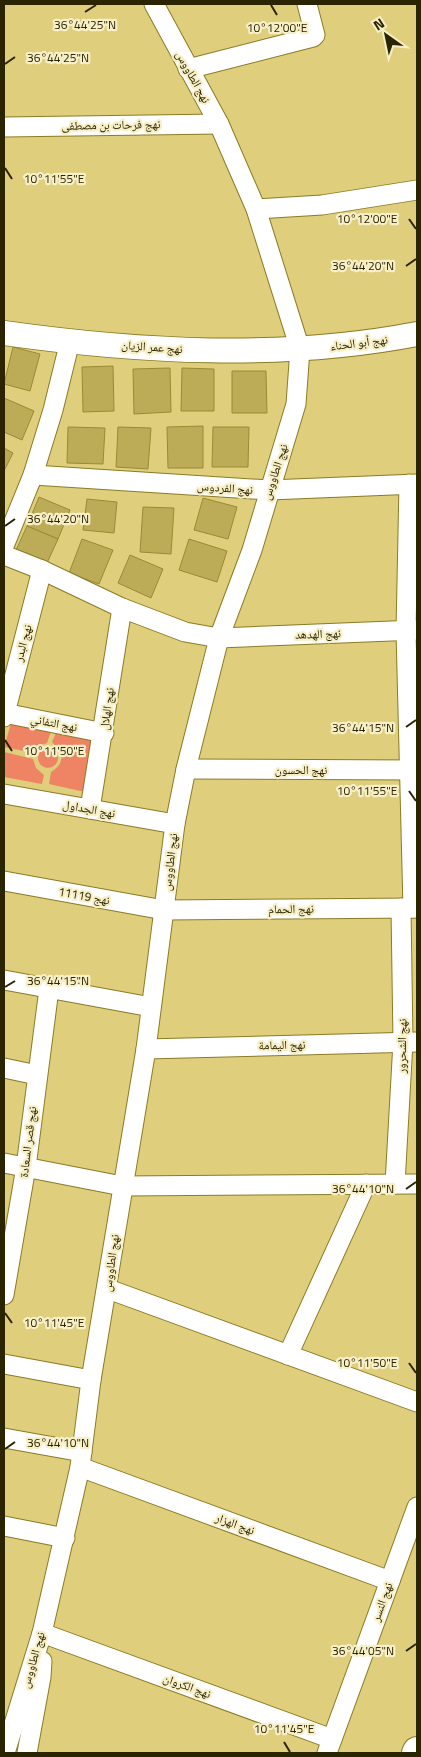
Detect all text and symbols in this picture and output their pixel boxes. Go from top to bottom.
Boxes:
north arrow [361,10,411,60]
text: N [369,12,388,35]
text: 36°44'25"N [54,15,116,34]
text: 10°12'00"E [247,18,308,37]
street label: نهج الطاووس [171,47,216,107]
text: 36°44'25"N [27,48,89,67]
street label: نهج فرحات بن مصطفى [61,114,161,135]
text: 10°11'55"E [24,169,85,188]
text: 10°12'00"E [337,209,398,228]
text: 36°44'20"N [332,256,394,275]
street label: نهج أبو الحناء [329,330,389,355]
street label: نهج عمر الزيان [121,335,183,358]
street label: نهج الطاووس [257,441,293,502]
street label: نهج الفردوس [196,476,254,499]
text: 36°44'20"N [27,509,89,528]
street label: نهج البدر [8,622,37,665]
street label: نهج الهدهد [295,623,341,644]
street label: نهج الهلال [94,686,119,732]
street label: نهج التفاني [29,709,79,737]
text: 36°44'15"N [332,718,394,737]
text: 10°11'50"E [24,741,85,760]
street label: نهج الحسون [275,760,327,779]
text: 10°11'55"E [337,781,398,800]
street label: نهج الجداول [61,795,117,822]
street label: نهج الطاووس [157,832,182,892]
street label: نهج 11119 [57,882,111,909]
street label: نهج الحمام [268,899,314,918]
text: 36°44'15"N [27,971,89,990]
street label: نهج الشحرور [392,1018,411,1075]
street label: نهج اليمامة [258,1035,306,1054]
street label: نهج قصر السعادة [14,1105,41,1179]
text: 36°44'10"N [332,1179,394,1198]
street label: نهج الطاووس [97,1233,124,1293]
text: 10°11'45"E [24,1313,85,1332]
text: 10°11'50"E [337,1353,398,1372]
text: 36°44'10"N [27,1433,89,1452]
street label: نهج الهزار [212,1507,258,1539]
street label: نهج النسر [365,1580,397,1625]
street label: نهج الطاووس [15,1629,50,1690]
text: 36°44'05"N [332,1641,394,1660]
street label: نهج الكروان [161,1668,214,1703]
text: 10°11'45"E [254,1719,315,1738]

